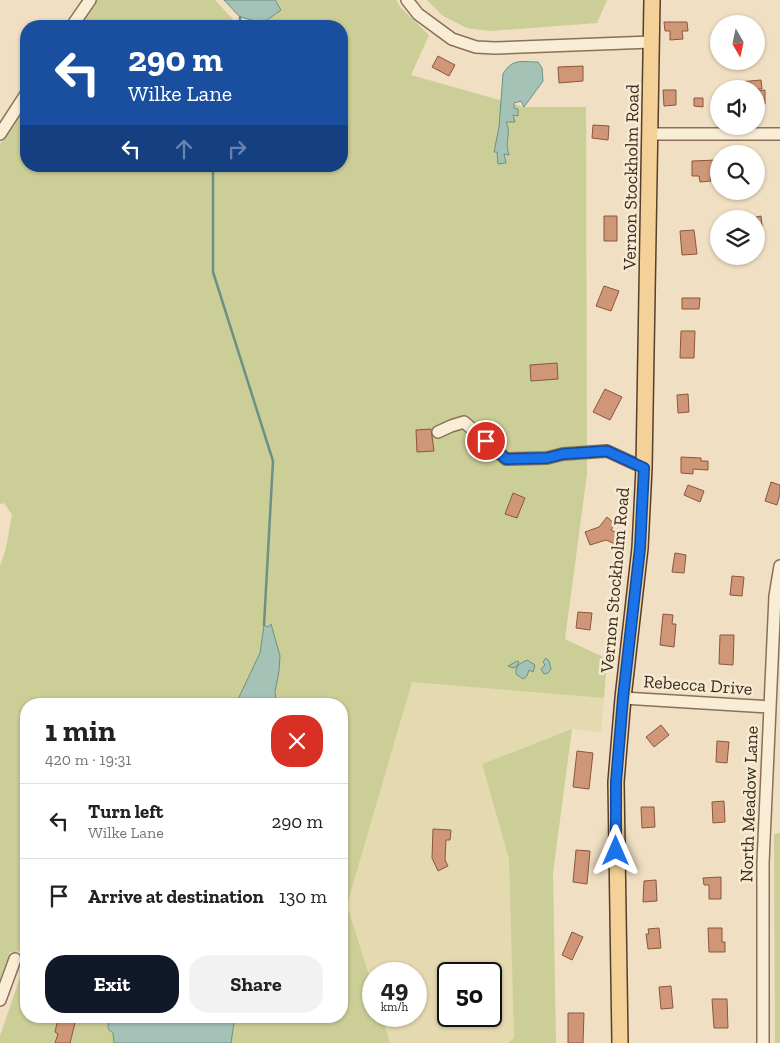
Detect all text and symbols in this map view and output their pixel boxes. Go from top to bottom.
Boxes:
north arrow [710,15,765,70]
map controls [710,15,765,265]
text: 290 m [128,38,223,80]
icon: left [45,40,110,105]
text: Wilke Lane [128,80,232,107]
button: sound [710,80,765,135]
street label: Vernon Stockholm Road [618,84,644,271]
icon: left [117,135,145,163]
icon: ahead [170,135,198,163]
icon: right [223,135,251,163]
button: search [710,145,765,200]
button: layers [710,210,765,265]
pin [465,420,507,462]
icon: arrive [472,427,500,455]
street label: Vernon Stockholm Road [596,486,634,675]
street label: Rebecca Drive [643,670,753,700]
text: 1 min [45,713,116,749]
button: close [271,715,323,767]
street label: North Meadow Lane [735,725,763,883]
text: 420 m · 19:31 [45,750,132,769]
text: Turn left [88,800,163,823]
icon: left [45,807,73,835]
text: 290 m [271,810,323,833]
text: Wilke Lane [88,823,164,842]
position arrow [589,824,641,876]
icon: arrive [45,882,73,910]
text: Arrive at destination [88,885,264,908]
text: 130 m [279,885,327,908]
button: Exit [45,955,179,1013]
button: Share [189,955,323,1013]
speed limit sign: 50 [437,962,502,1027]
text: 49 [381,973,408,1003]
text: km/h [381,1000,408,1014]

